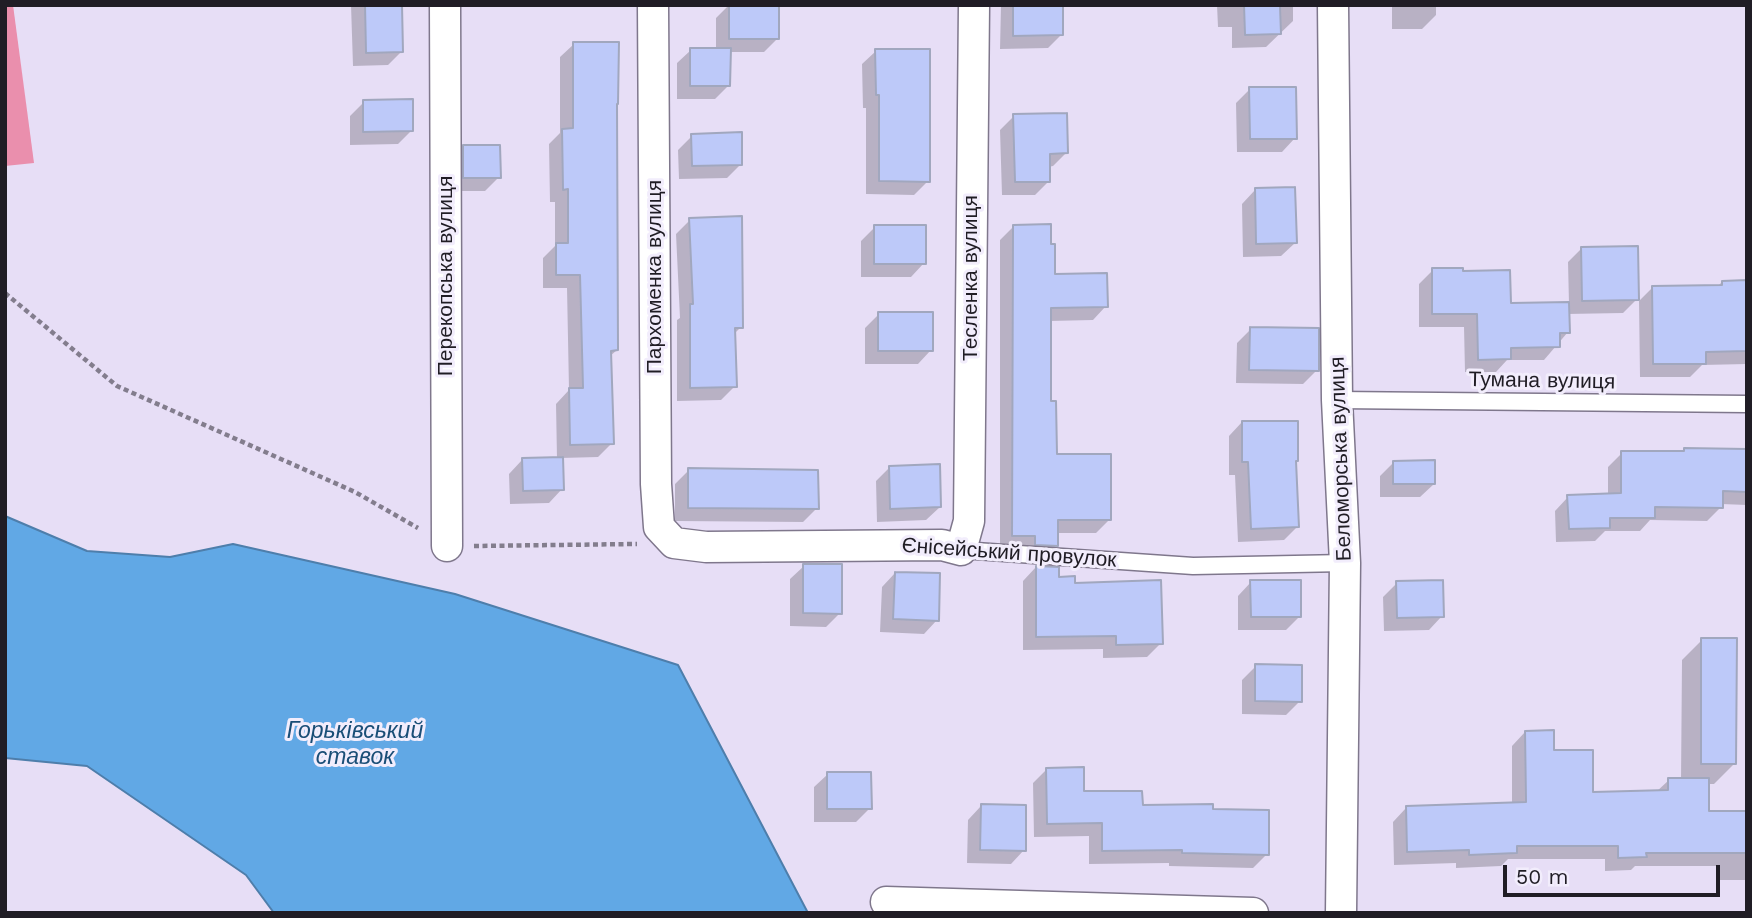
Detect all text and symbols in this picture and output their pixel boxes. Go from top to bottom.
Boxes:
street label: Перекопська вулиця [433,176,459,376]
street label: Пархоменка вулиця [642,180,668,374]
street label: Тесленка вулиця [958,195,984,361]
street label: Беломорська вулиця [1325,356,1357,562]
street label: Тумана вулиця [1468,367,1616,395]
street label: Єнісейський провулок [901,533,1117,573]
water label: Горьківський ставок [287,717,423,771]
scale bar [1507,852,1724,896]
text: 50 m [1516,864,1568,889]

